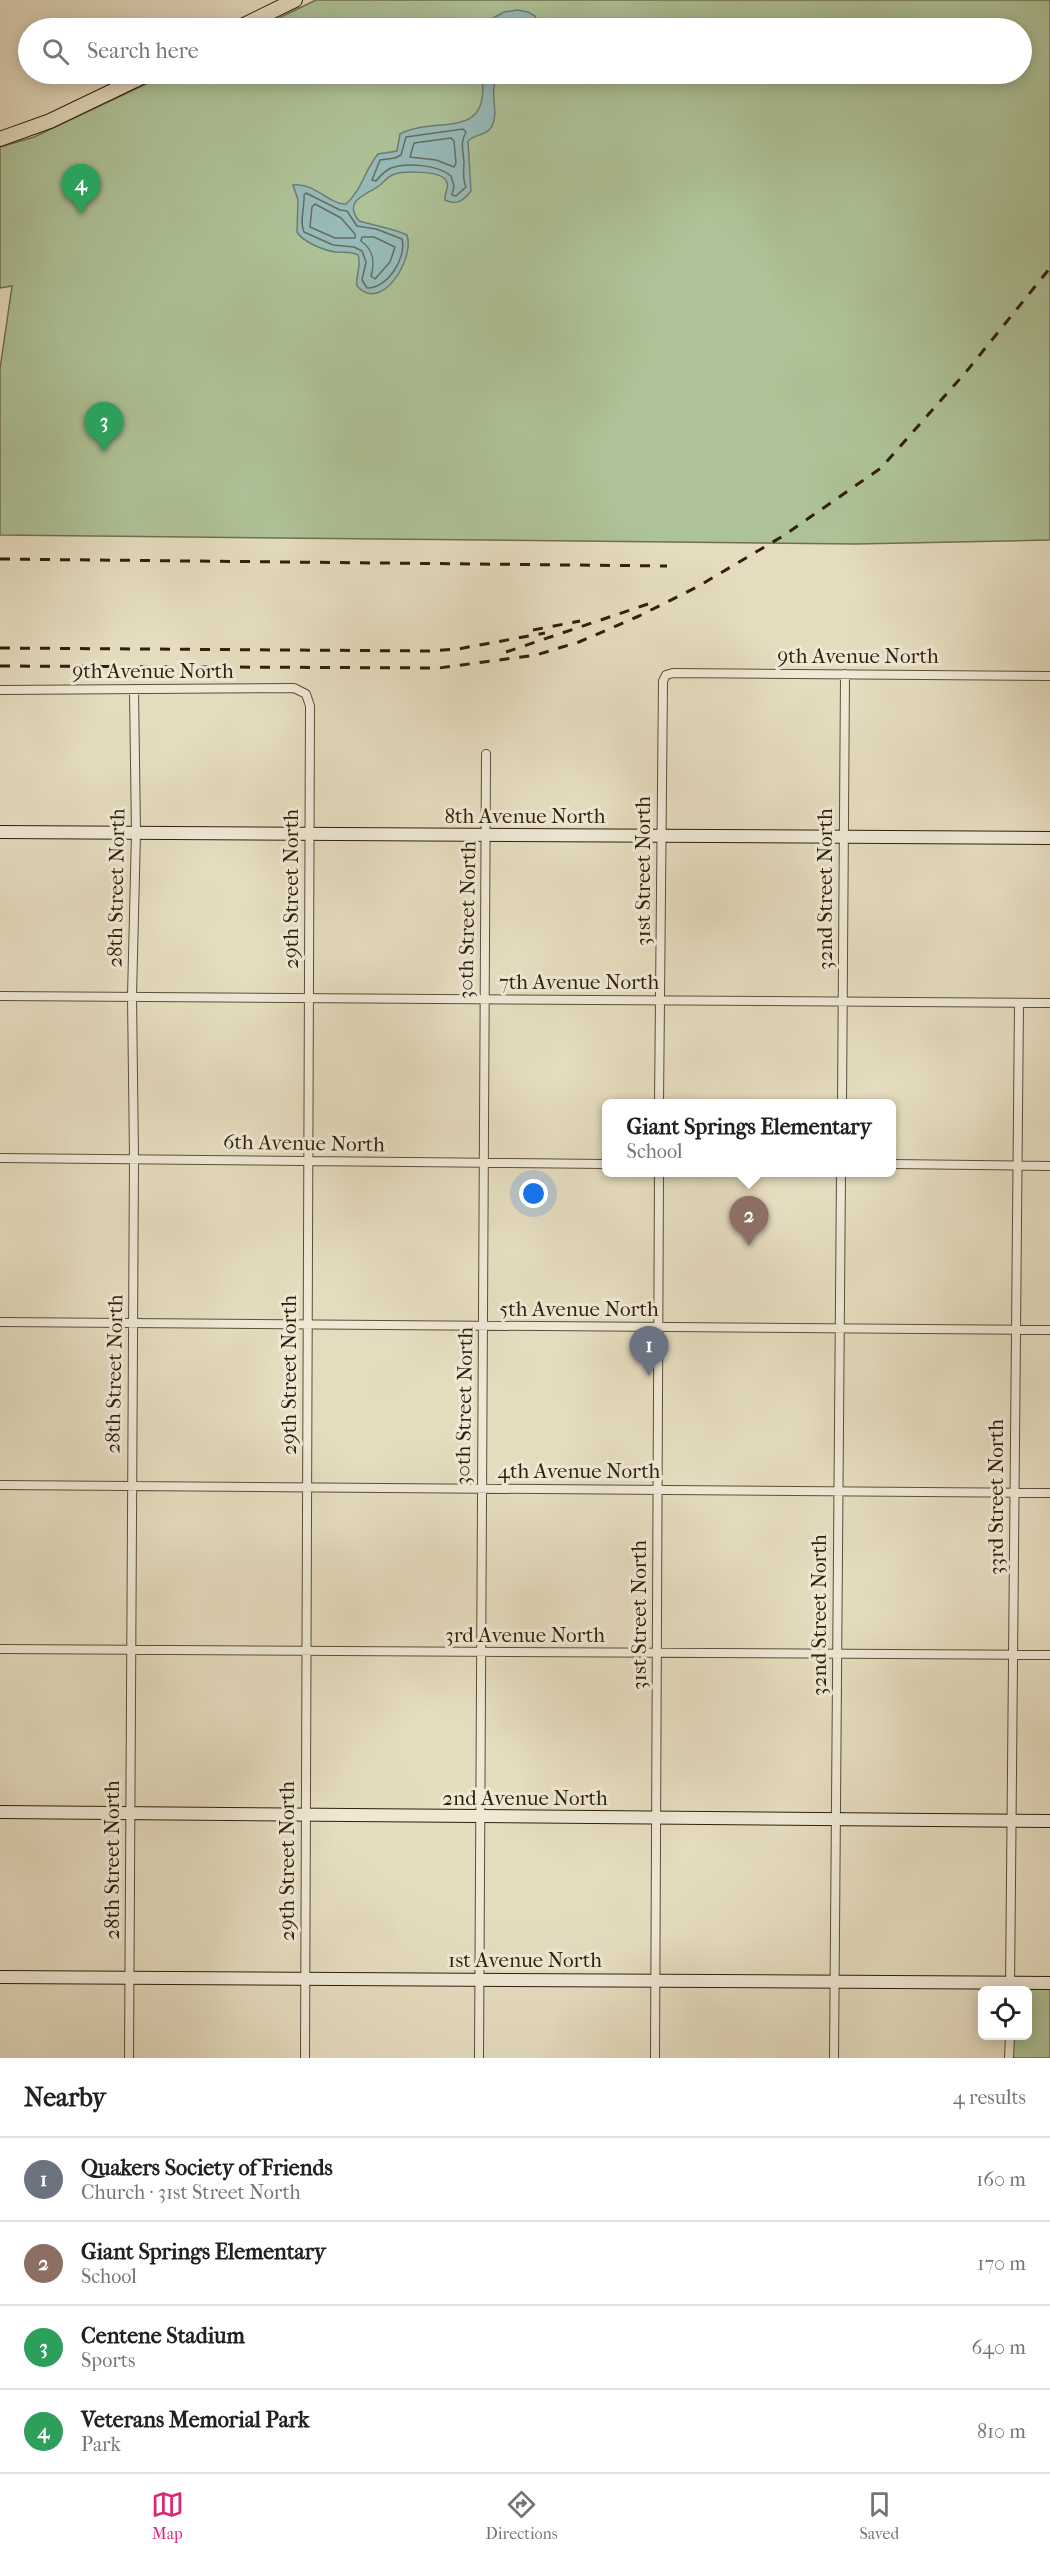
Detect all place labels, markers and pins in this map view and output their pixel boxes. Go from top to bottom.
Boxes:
pin: 4 [62,164,100,214]
pin: 3 [84,402,124,452]
pin: 2 [730,1196,768,1246]
pin: 1 [630,1326,668,1376]

